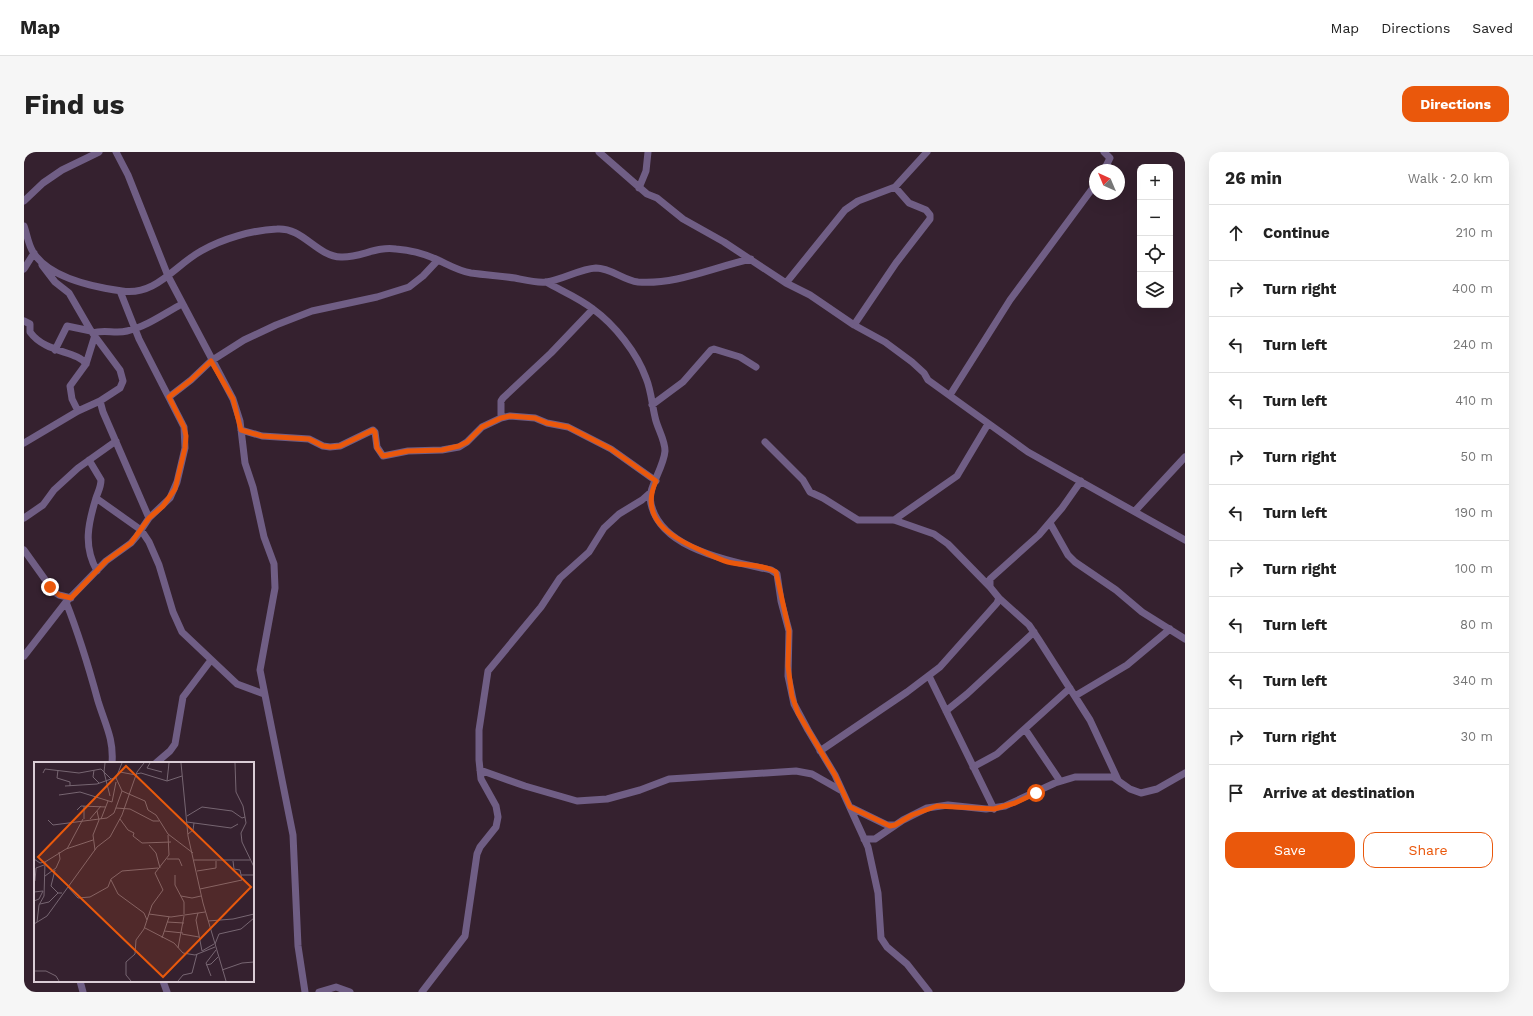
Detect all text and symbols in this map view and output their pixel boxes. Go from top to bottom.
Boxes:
text: Map [20,16,60,39]
text: Map [1331,20,1359,36]
text: Directions [1381,20,1450,36]
text: Saved [1472,20,1513,36]
button: Directions [1402,86,1509,122]
text: Find us [24,88,124,121]
north arrow [1089,164,1125,200]
map controls [1137,164,1173,308]
button: + [1137,164,1173,200]
text: 26 min [1225,168,1282,188]
text: Walk · 2.0 km [1408,171,1493,186]
button: − [1137,200,1173,236]
icon: ahead [1225,222,1247,244]
text: Continue [1263,224,1330,242]
text: 210 m [1455,225,1493,240]
button: locate [1137,236,1173,272]
button: layers [1137,272,1173,308]
icon: right [1225,278,1247,300]
text: Turn right [1263,280,1336,298]
text: 400 m [1452,281,1493,296]
icon: left [1225,334,1247,356]
text: Turn left [1263,336,1327,354]
text: 240 m [1453,337,1493,352]
icon: left [1225,390,1247,412]
text: Turn left [1263,392,1327,410]
text: 410 m [1455,393,1493,408]
icon: right [1225,446,1247,468]
text: Turn right [1263,448,1336,466]
text: 50 m [1461,449,1493,464]
icon: left [1225,502,1247,524]
text: Turn left [1263,504,1327,522]
text: 190 m [1455,505,1493,520]
icon: right [1225,558,1247,580]
text: Turn right [1263,560,1336,578]
text: 100 m [1455,561,1493,576]
route end [41,578,59,596]
icon: left [1225,614,1247,636]
text: Turn left [1263,616,1327,634]
text: 80 m [1460,617,1493,632]
icon: left [1225,670,1247,692]
text: Turn left [1263,672,1327,690]
text: 340 m [1453,673,1493,688]
icon: right [1225,726,1247,748]
text: Turn right [1263,728,1336,746]
text: 30 m [1461,729,1493,744]
inset map [34,762,254,982]
icon: arrive [1225,782,1247,804]
route start [1027,784,1045,802]
text: Arrive at destination [1263,784,1415,802]
button: Save [1225,832,1355,868]
button: Share [1363,832,1493,868]

